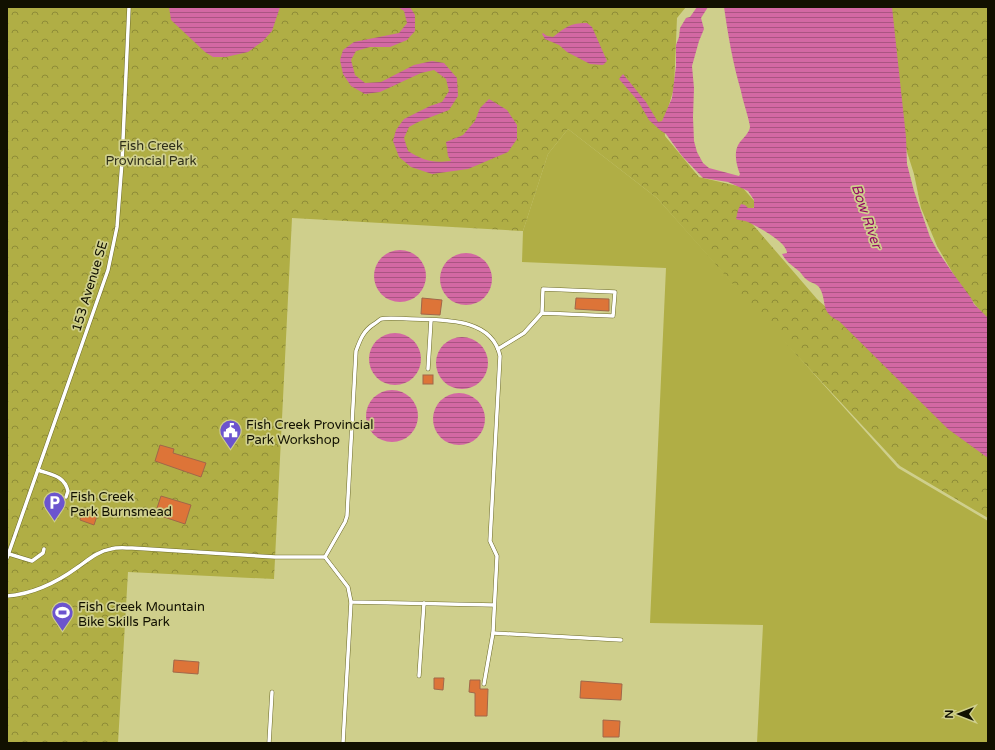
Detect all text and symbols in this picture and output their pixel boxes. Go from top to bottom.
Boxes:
park label: Fish Creek Provincial Park [105,138,197,169]
water label: Bow River [848,182,886,252]
street label: 153 Avenue SE [69,239,111,334]
place label: Fish Creek Provincial Park Workshop [246,417,373,448]
public building icon: Fish Creek Provincial Park Workshop [218,418,244,451]
place label: Fish Creek Park Burnsmead [70,489,172,520]
parking icon: Fish Creek Park Burnsmead [42,490,68,523]
place label: Fish Creek Mountain Bike Skills Park [78,599,205,630]
sports icon: Fish Creek Mountain Bike Skills Park [50,600,76,633]
north arrow [939,694,979,734]
text: N [943,710,956,718]

